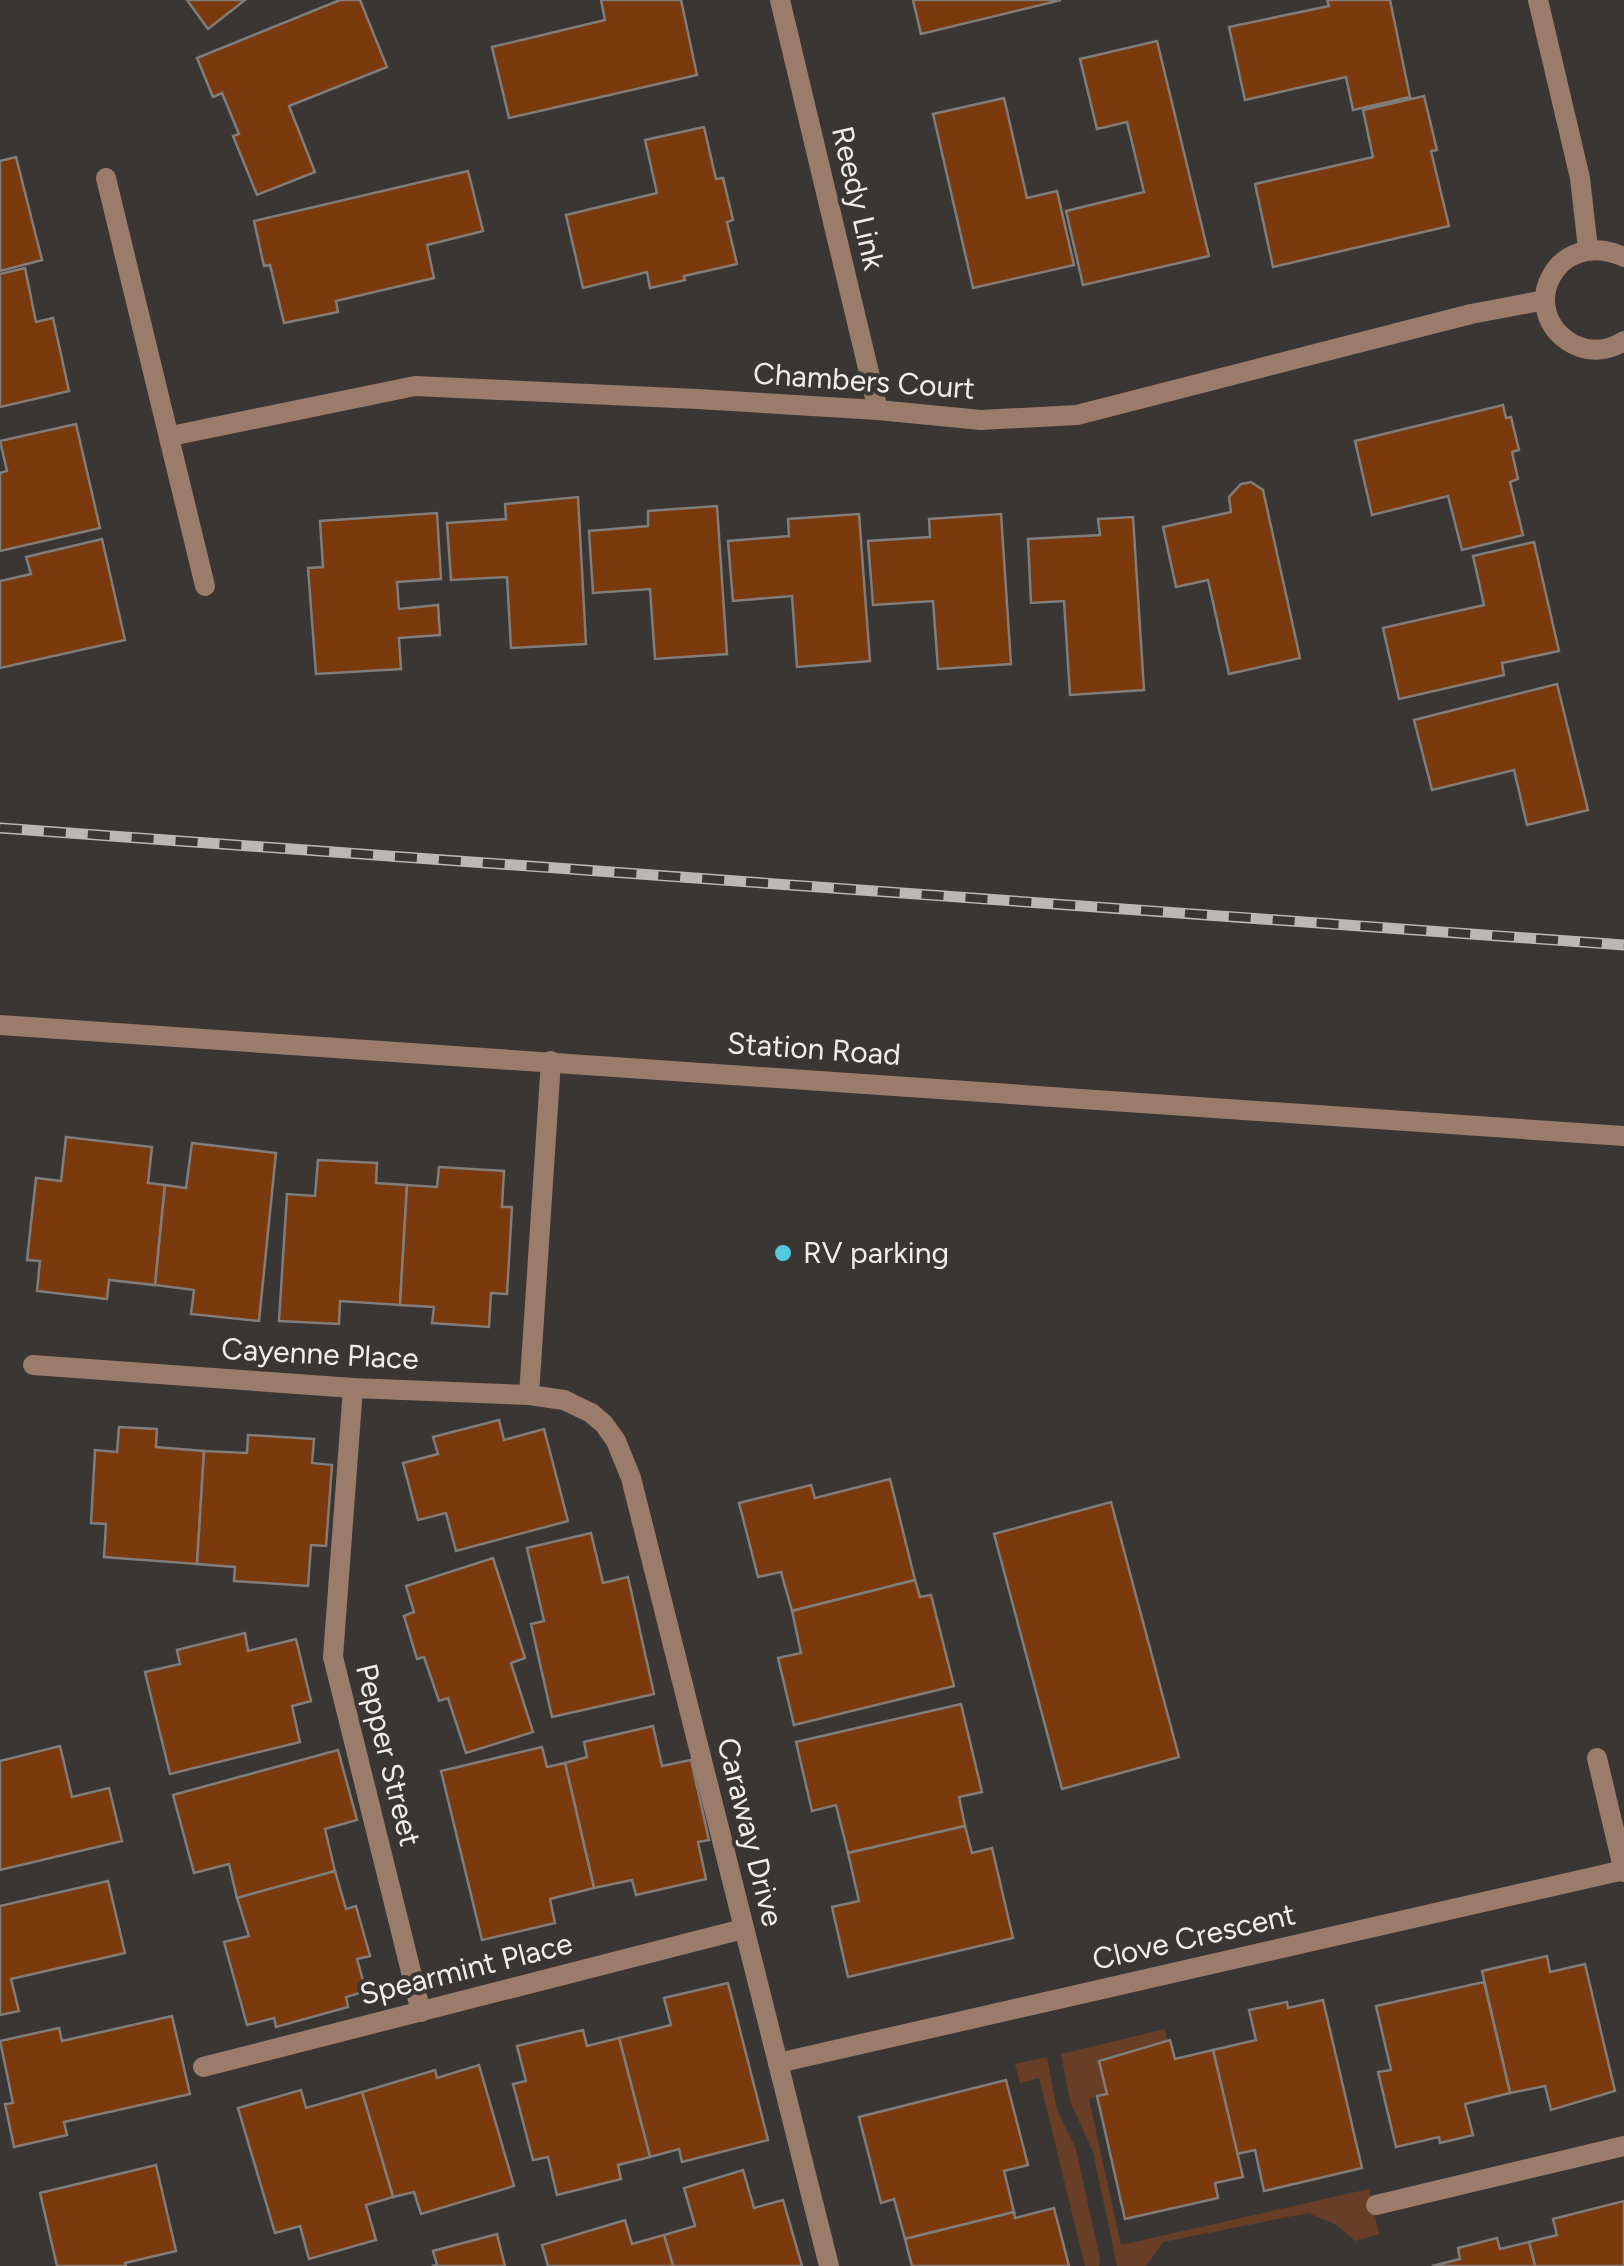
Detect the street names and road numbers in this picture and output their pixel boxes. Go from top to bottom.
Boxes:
street label: Reedy Link [824,123,893,274]
street label: Chambers Court [752,354,976,407]
street label: Station Road [726,1024,902,1073]
street label: Cayenne Place [220,1330,420,1377]
street label: Pepper Street [348,1660,429,1850]
street label: Caraway Drive [709,1734,792,1930]
street label: Clove Crescent [1089,1895,1299,1978]
street label: Spearmint Place [356,1924,576,2013]

